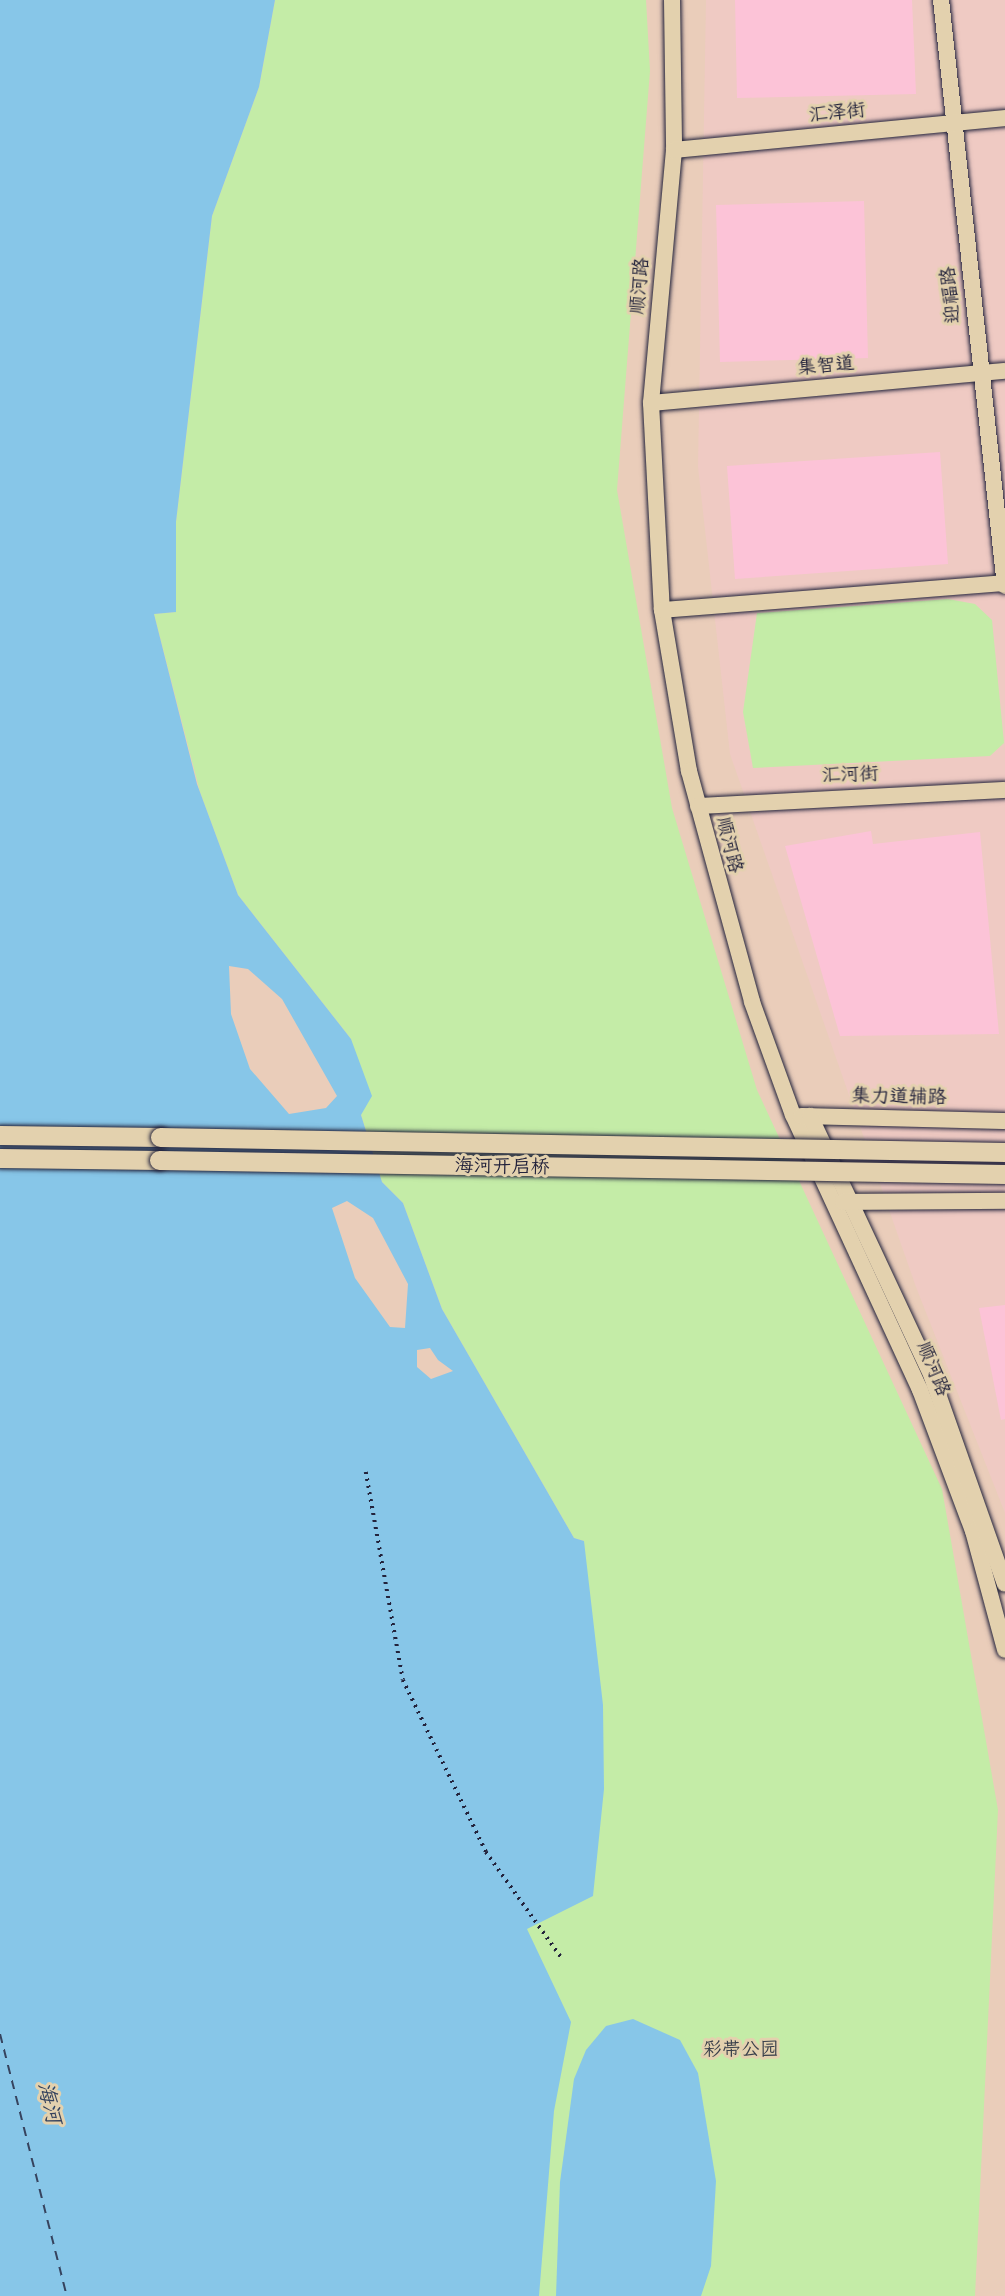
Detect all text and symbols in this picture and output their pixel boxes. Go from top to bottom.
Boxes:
street label: 汇泽街 [807,99,867,127]
street label: 顺河路 [626,257,654,315]
street label: 迎福路 [937,265,965,325]
street label: 集智道 [797,352,855,380]
street label: 汇河街 [821,763,879,787]
street label: 顺河路 [711,815,747,875]
street label: 集力道辅路 [851,1085,947,1109]
street label: 海河开启桥 [454,1155,550,1179]
street label: 顺河路 [911,1338,955,1400]
park label: 彩带公园 [703,2039,779,2061]
water label: 海河 [32,2080,66,2126]

